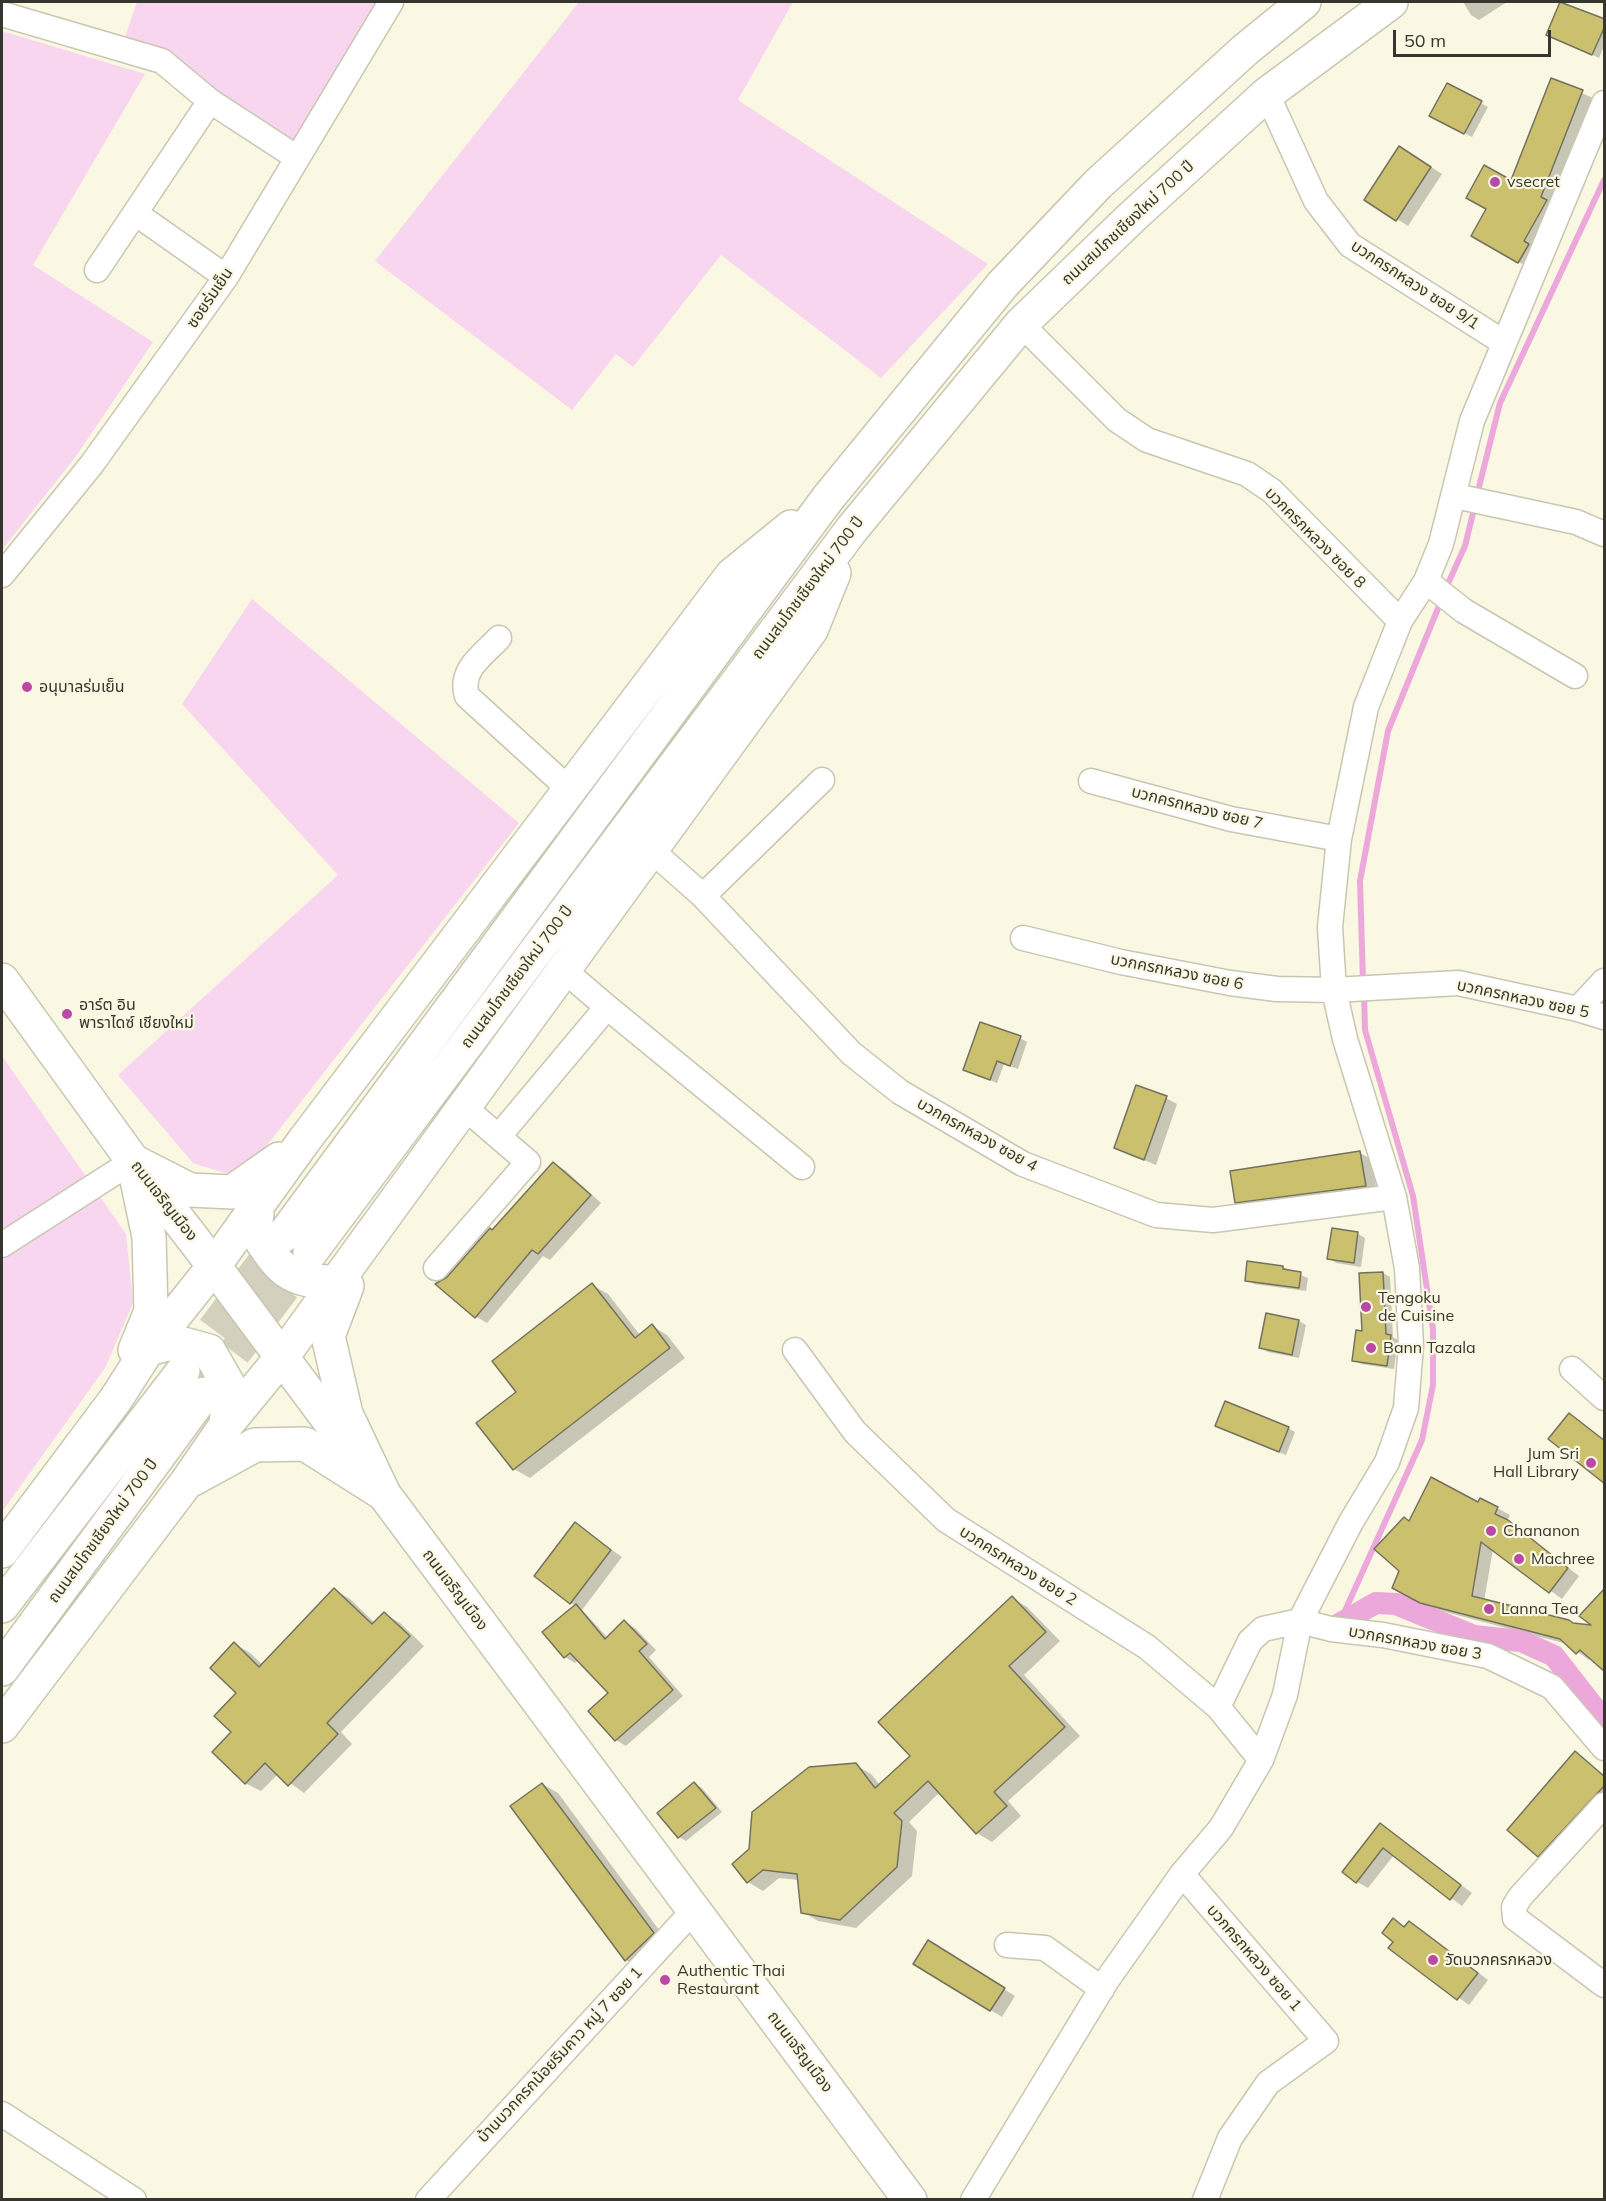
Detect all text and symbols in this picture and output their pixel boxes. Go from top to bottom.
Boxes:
scale bar [1396,18,1554,56]
text: 50 m [1404,29,1446,52]
street label: ถนนสมโภชเชียงใหม่ 700 ปี [1058,157,1198,289]
place label: vsecret [1507,172,1560,192]
marker: vsecret [1488,175,1502,189]
street label: บวกครกหลวง ซอย 9/1 [1347,236,1483,334]
street label: ซอยร่มเย็น [183,264,237,332]
street label: บวกครกหลวง ซอย 8 [1261,484,1369,592]
street label: ถนนสมโภชเชียงใหม่ 700 ปี [748,513,868,663]
place label: อนุบาลร่มเย็น [39,677,124,697]
marker: อนุบาลร่มเย็น [20,680,34,694]
street label: บวกครกหลวง ซอย 7 [1129,782,1265,834]
street label: ถนนสมโภชเชียงใหม่ 700 ปี [457,902,577,1052]
street label: บวกครกหลวง ซอย 6 [1109,950,1245,994]
street label: บวกครกหลวง ซอย 5 [1455,976,1591,1022]
place label: อาร์ต อิน พาราไดซ์ เชียงใหม่ [79,995,194,1033]
marker: อาร์ต อิน พาราไดซ์ เชียงใหม่ [60,1007,74,1021]
street label: บวกครกหลวง ซอย 4 [913,1094,1041,1176]
street label: ถนนเจริญเมือง [127,1157,201,1245]
place label: Tengoku de Cuisine [1378,1288,1454,1326]
marker: Tengoku de Cuisine [1359,1300,1373,1314]
place label: Bann Tazala [1383,1338,1476,1358]
marker: Bann Tazala [1364,1341,1378,1355]
place label: Jum Sri Hall Library [1493,1444,1579,1482]
street label: ถนนสมโภชเชียงใหม่ 700 ปี [44,1455,162,1607]
marker: Jum Sri Hall Library [1584,1456,1598,1470]
place label: Chananon [1503,1521,1580,1541]
street label: บวกครกหลวง ซอย 2 [956,1522,1080,1610]
marker: Chananon [1484,1524,1498,1538]
street label: ถนนเจริญเมือง [418,1546,492,1634]
place label: Machree [1531,1549,1595,1569]
marker: Machree [1512,1552,1526,1566]
place label: Lanna Tea [1501,1599,1579,1619]
marker: Lanna Tea [1482,1602,1496,1616]
street label: บวกครกหลวง ซอย 3 [1347,1622,1483,1664]
street label: บวกครกหลวง ซอย 1 [1203,1901,1305,2015]
place label: วัดบวกครกหลวง [1445,1950,1552,1970]
marker: วัดบวกครกหลวง [1426,1953,1440,1967]
place label: Authentic Thai Restaurant [677,1961,785,1999]
street label: บ้านบวกครกน้อยริมคาว หมู่ 7 ซอย 1 [473,1963,647,2147]
marker: Authentic Thai Restaurant [658,1973,672,1987]
street label: ถนนเจริญเมือง [763,2008,837,2096]

